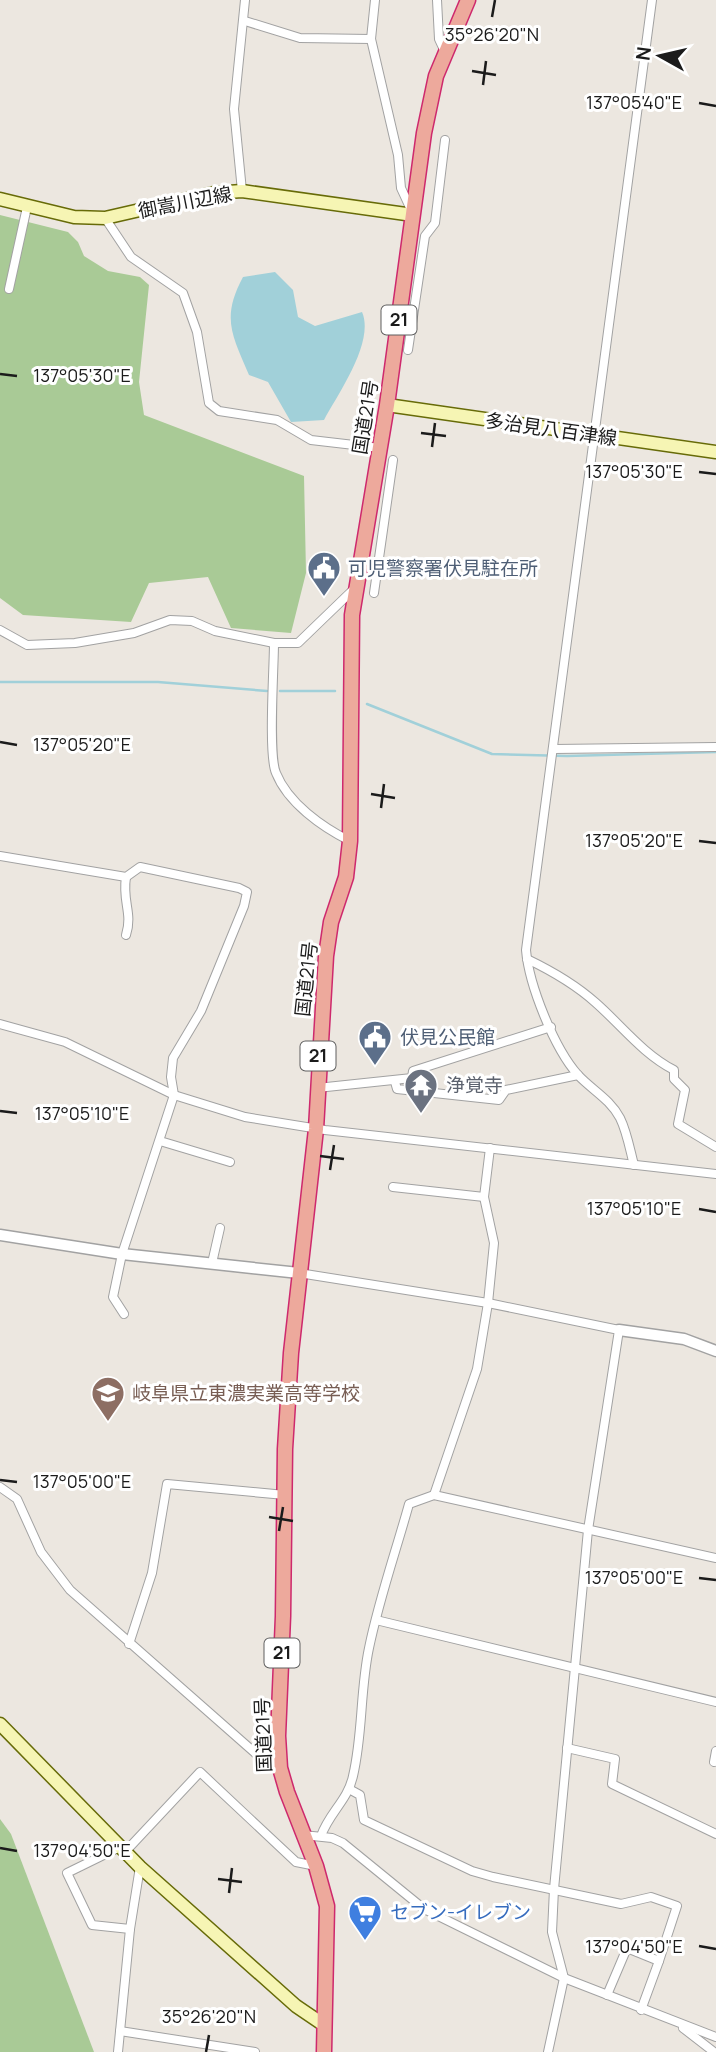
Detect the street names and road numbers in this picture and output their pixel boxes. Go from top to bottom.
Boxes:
street label: 御嵩川辺線 [136,180,234,224]
road number: 21 [382,306,416,334]
street label: 国道21号 [346,378,384,456]
street label: 多治見八百津線 [483,407,619,451]
street label: 国道21号 [289,940,323,1018]
road number: 21 [300,1042,336,1070]
road number: 21 [264,1638,300,1668]
street label: 国道21号 [249,1697,277,1773]

